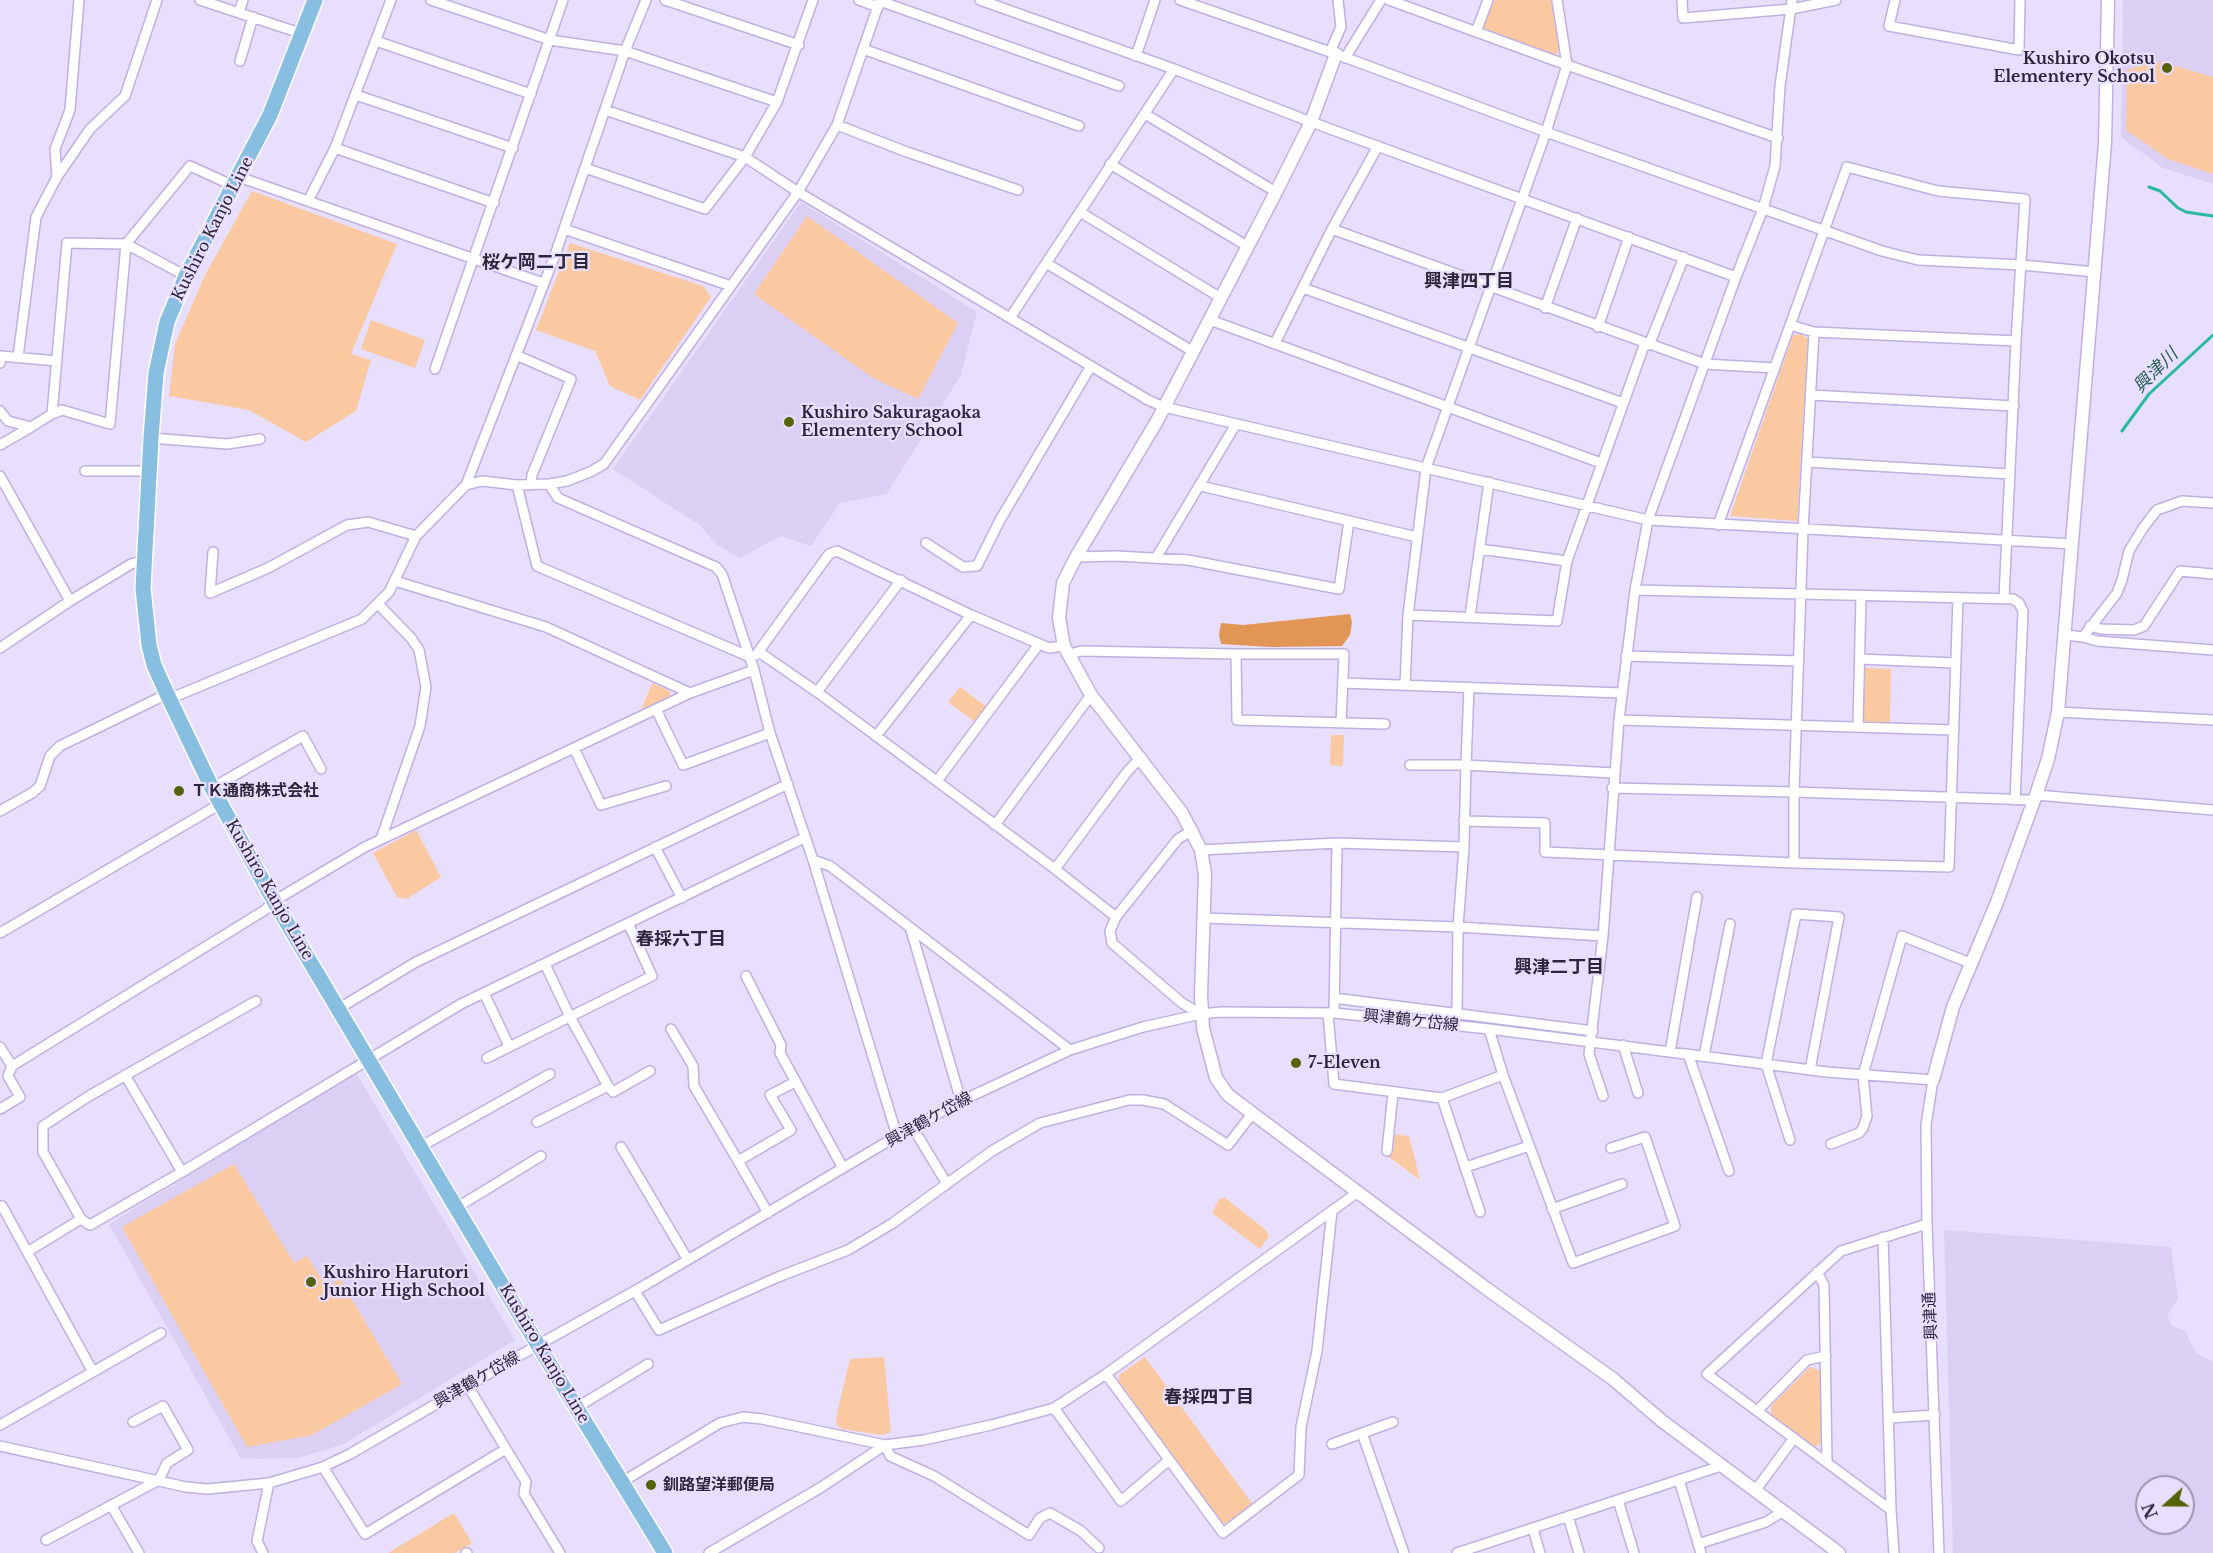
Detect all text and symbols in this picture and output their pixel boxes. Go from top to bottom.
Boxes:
place label: Kushiro Okotsu Elementery School [1993,49,2155,87]
marker: Kushiro Okotsu Elementery School [2160,61,2174,75]
street label: Kushiro Kanjo Line [168,154,258,304]
district label: 桜ケ岡二丁目 [482,252,590,274]
district label: 興津四丁目 [1424,271,1514,293]
water label: 興津川 [2129,344,2183,398]
place label: Kushiro Sakuragaoka Elementery School [801,403,981,441]
marker: Kushiro Sakuragaoka Elementery School [782,415,796,429]
place label: ＴＫ通商株式会社 [191,781,319,801]
marker: ＴＫ通商株式会社 [172,784,186,798]
street label: Kushiro Kanjo Line [221,816,317,964]
district label: 春採六丁目 [636,929,726,951]
district label: 興津二丁目 [1514,957,1604,979]
street label: 興津鶴ケ岱線 [1362,1006,1460,1036]
place label: 7-Eleven [1308,1053,1381,1073]
marker: 7-Eleven [1289,1056,1303,1070]
street label: 興津鶴ケ岱線 [882,1088,976,1152]
place label: Kushiro Harutori Junior High School [323,1263,485,1301]
marker: Kushiro Harutori Junior High School [304,1275,318,1289]
street label: Kushiro Kanjo Line [495,1281,593,1427]
street label: 興津通 [1920,1292,1942,1340]
street label: 興津鶴ケ岱線 [431,1348,523,1412]
district label: 春採四丁目 [1164,1387,1254,1409]
place label: 釧路望洋郵便局 [663,1475,775,1495]
north arrow [2135,1475,2195,1535]
marker: 釧路望洋郵便局 [644,1478,658,1492]
text: N [2138,1500,2162,1521]

